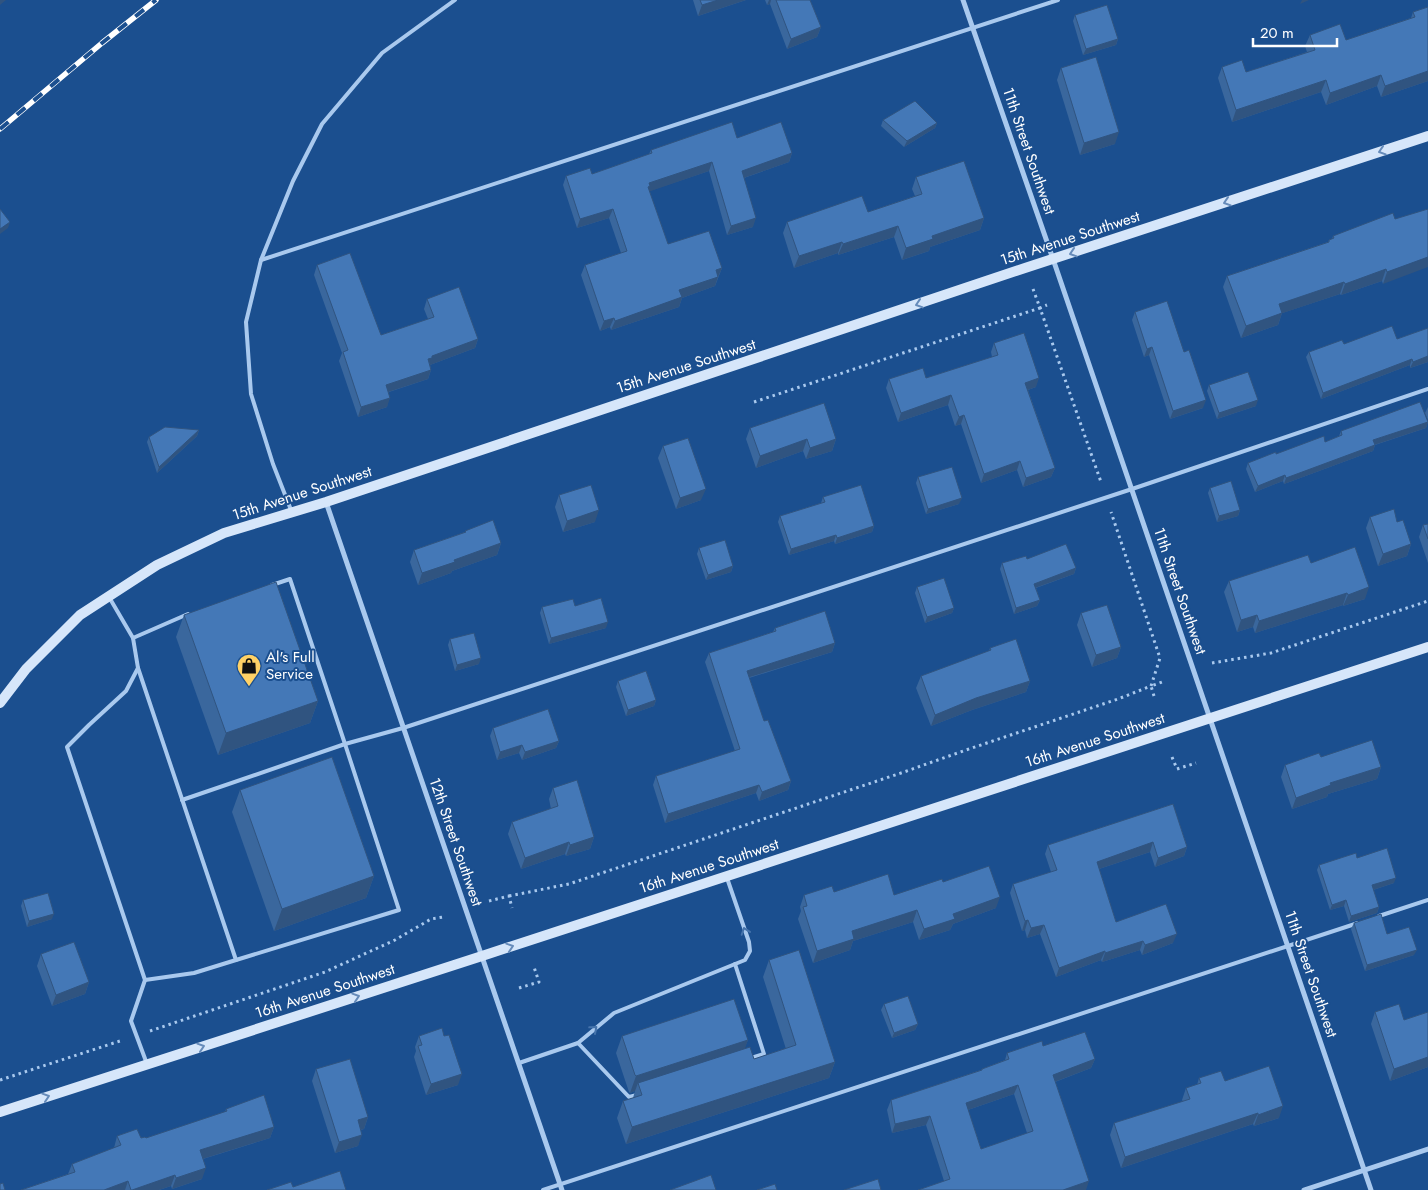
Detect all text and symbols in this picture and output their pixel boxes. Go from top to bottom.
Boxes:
scale bar [1253,15,1337,47]
text: 20 m [1260,22,1294,44]
street label: 11th Street Southwest [997,85,1061,218]
one-way arrow [1378,145,1386,155]
one-way arrow [1224,196,1232,206]
street label: 15th Avenue Southwest [997,205,1143,271]
one-way arrow [1069,247,1078,257]
one-way arrow [915,298,923,308]
street label: 15th Avenue Southwest [613,333,759,399]
street label: 15th Avenue Southwest [229,460,375,526]
street label: 11th Street Southwest [1148,525,1212,658]
place label: Al's Full Service [266,646,315,685]
shop icon: Al's Full Service [236,653,262,687]
street label: 16th Avenue Southwest [1022,707,1168,773]
street label: 12th Street Southwest [424,775,488,910]
street label: 16th Avenue Southwest [636,833,782,899]
street label: 11th Street Southwest [1279,908,1343,1041]
one-way arrow [741,928,751,936]
one-way arrow [506,943,514,953]
street label: 16th Avenue Southwest [252,958,398,1024]
one-way arrow [351,993,359,1003]
one-way arrow [588,1027,597,1035]
one-way arrow [196,1043,205,1053]
one-way arrow [42,1093,50,1103]

